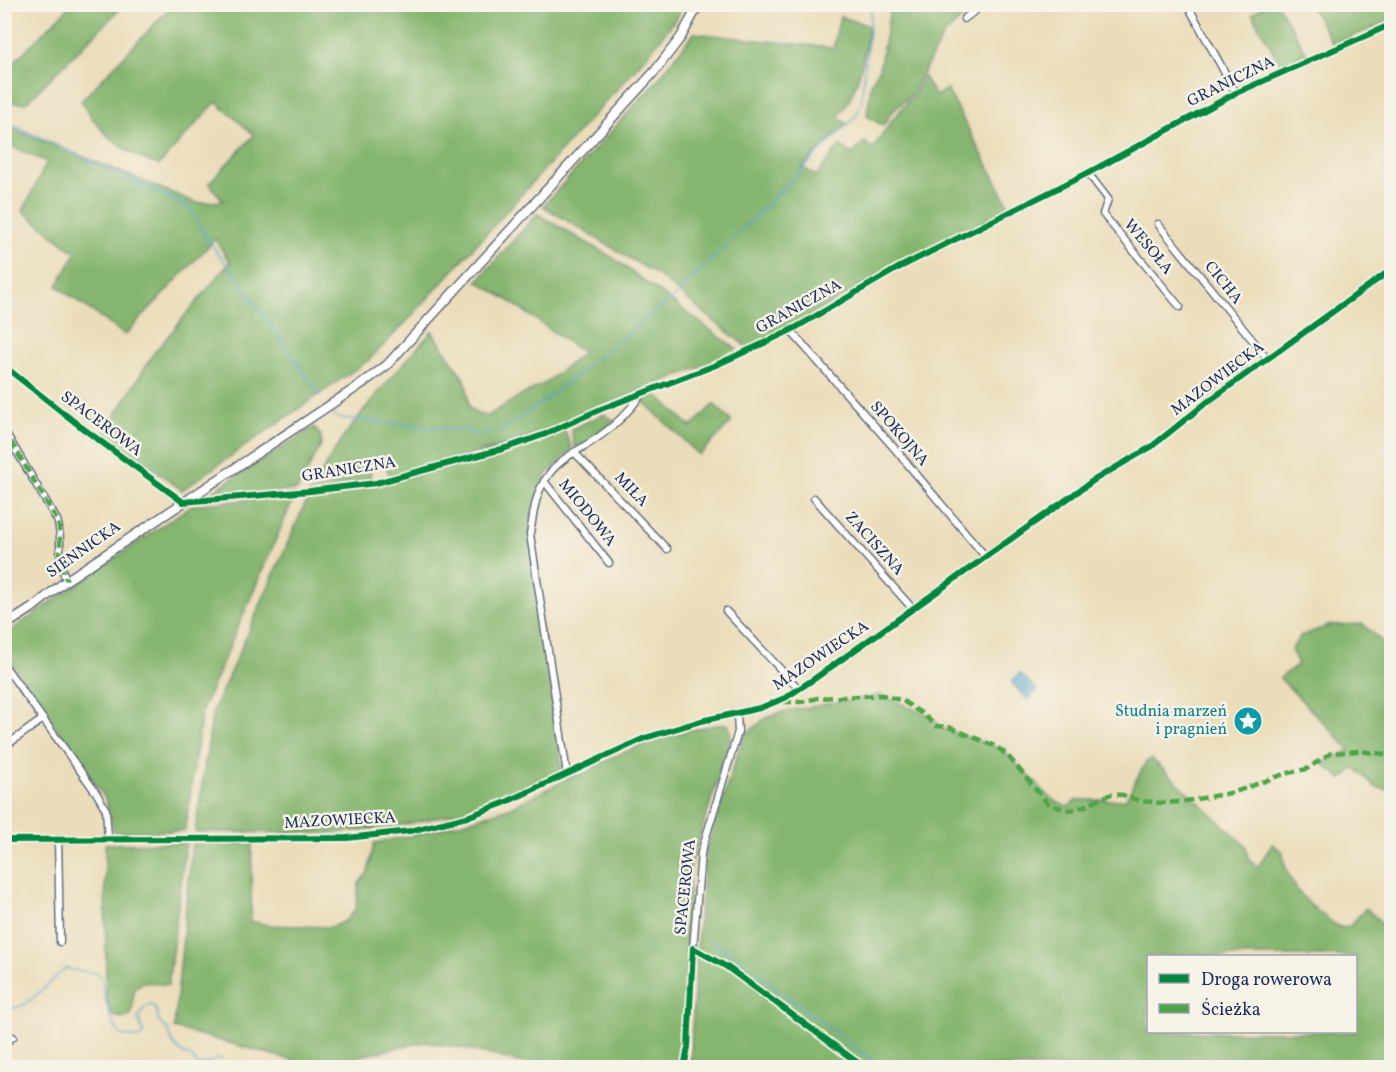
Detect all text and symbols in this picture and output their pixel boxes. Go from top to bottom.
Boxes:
street label: GRANICZNA [1184,51,1278,113]
street label: WESOŁA [1118,214,1178,280]
street label: CICHA [1199,257,1247,309]
street label: GRANICZNA [752,274,846,340]
street label: MAZOWIECKA [1167,337,1269,421]
street label: SPACEROWA [56,386,146,462]
street label: SPOKOJNA [864,397,934,471]
street label: GRANICZNA [300,452,398,488]
street label: MIŁA [609,468,653,512]
street label: MIODOWA [553,475,621,551]
street label: ZACISZNA [839,507,909,581]
street label: SIENNICKA [42,516,126,584]
street label: MAZOWIECKA [769,616,873,696]
place label: Studnia marzeń i pragnień [1115,701,1227,741]
place icon: Studnia marzeń i pragnień [1232,705,1264,737]
street label: MAZOWIECKA [284,807,396,835]
street label: SPACEROWA [670,838,702,936]
legend [1147,955,1357,1033]
text: Droga rowerowa [1201,968,1332,993]
text: Ścieżka [1201,998,1261,1023]

